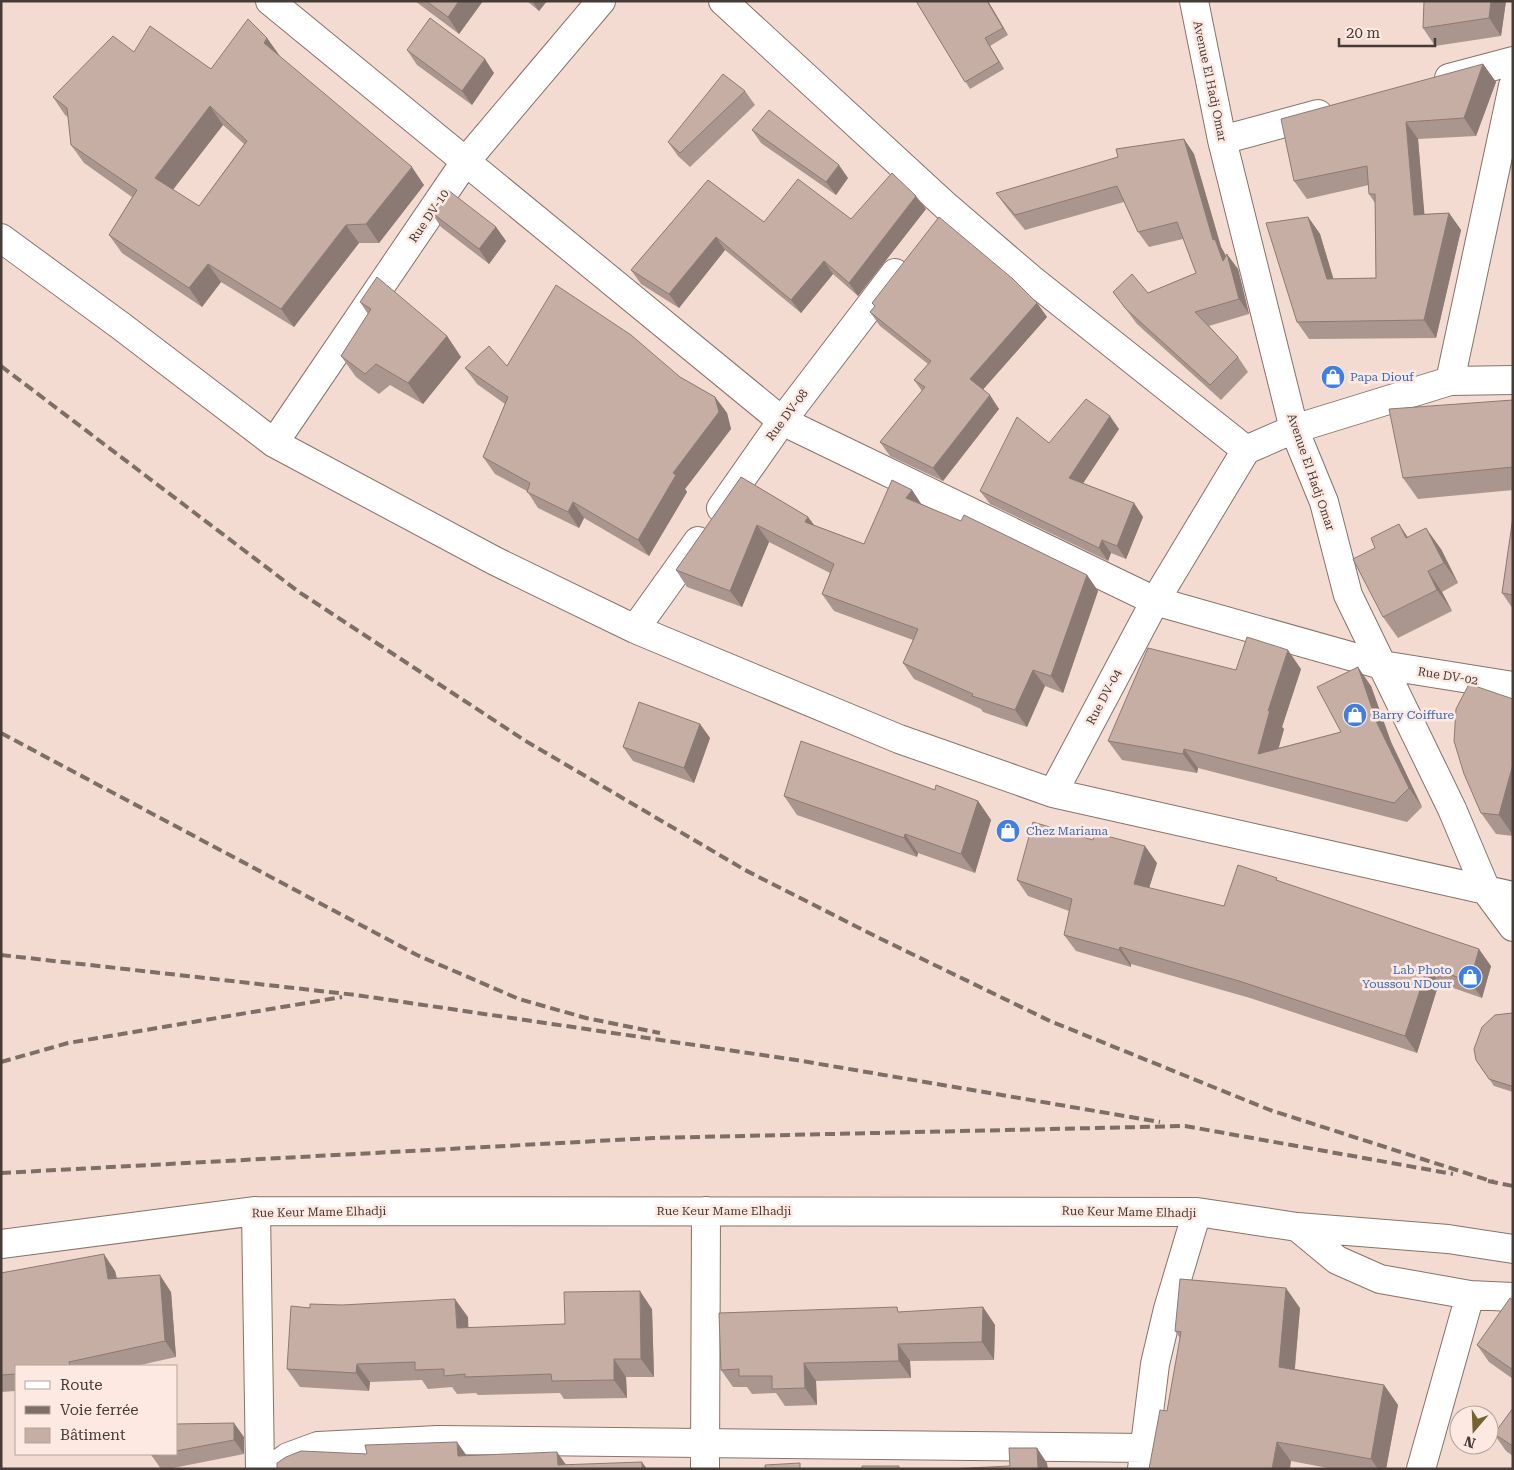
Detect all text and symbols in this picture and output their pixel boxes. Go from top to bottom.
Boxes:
scale bar [1339,15,1435,47]
street label: Avenue El Hadj Omar [1190,19,1230,143]
text: 20 m [1346,24,1381,42]
street label: Rue DV-10 [406,187,452,245]
shop icon: Papa Diouf [1320,364,1346,390]
place label: Papa Diouf [1350,370,1414,384]
street label: Rue DV-08 [763,386,811,444]
street label: Avenue El Hadj Omar [1284,412,1338,532]
street label: Rue DV-02 [1417,664,1479,688]
street label: Rue DV-04 [1084,667,1125,727]
shop icon: Barry Coiffure [1342,702,1368,728]
place label: Barry Coiffure [1372,708,1455,722]
shop icon: Chez Mariama [995,818,1021,844]
place label: Chez Mariama [1026,824,1109,838]
place label: Lab Photo Youssou NDour [1362,963,1452,991]
shop icon: Lab Photo Youssou NDour [1457,964,1483,990]
street label: Rue Keur Mame Elhadji [251,1204,387,1220]
street label: Rue Keur Mame Elhadji [657,1204,792,1218]
street label: Rue Keur Mame Elhadji [1061,1204,1197,1220]
legend [15,1365,178,1455]
text: Route [60,1376,102,1394]
text: Voie ferrée [60,1401,138,1419]
north arrow [1449,1405,1499,1455]
text: Bâtiment [60,1426,126,1444]
text: N [1462,1433,1477,1452]

